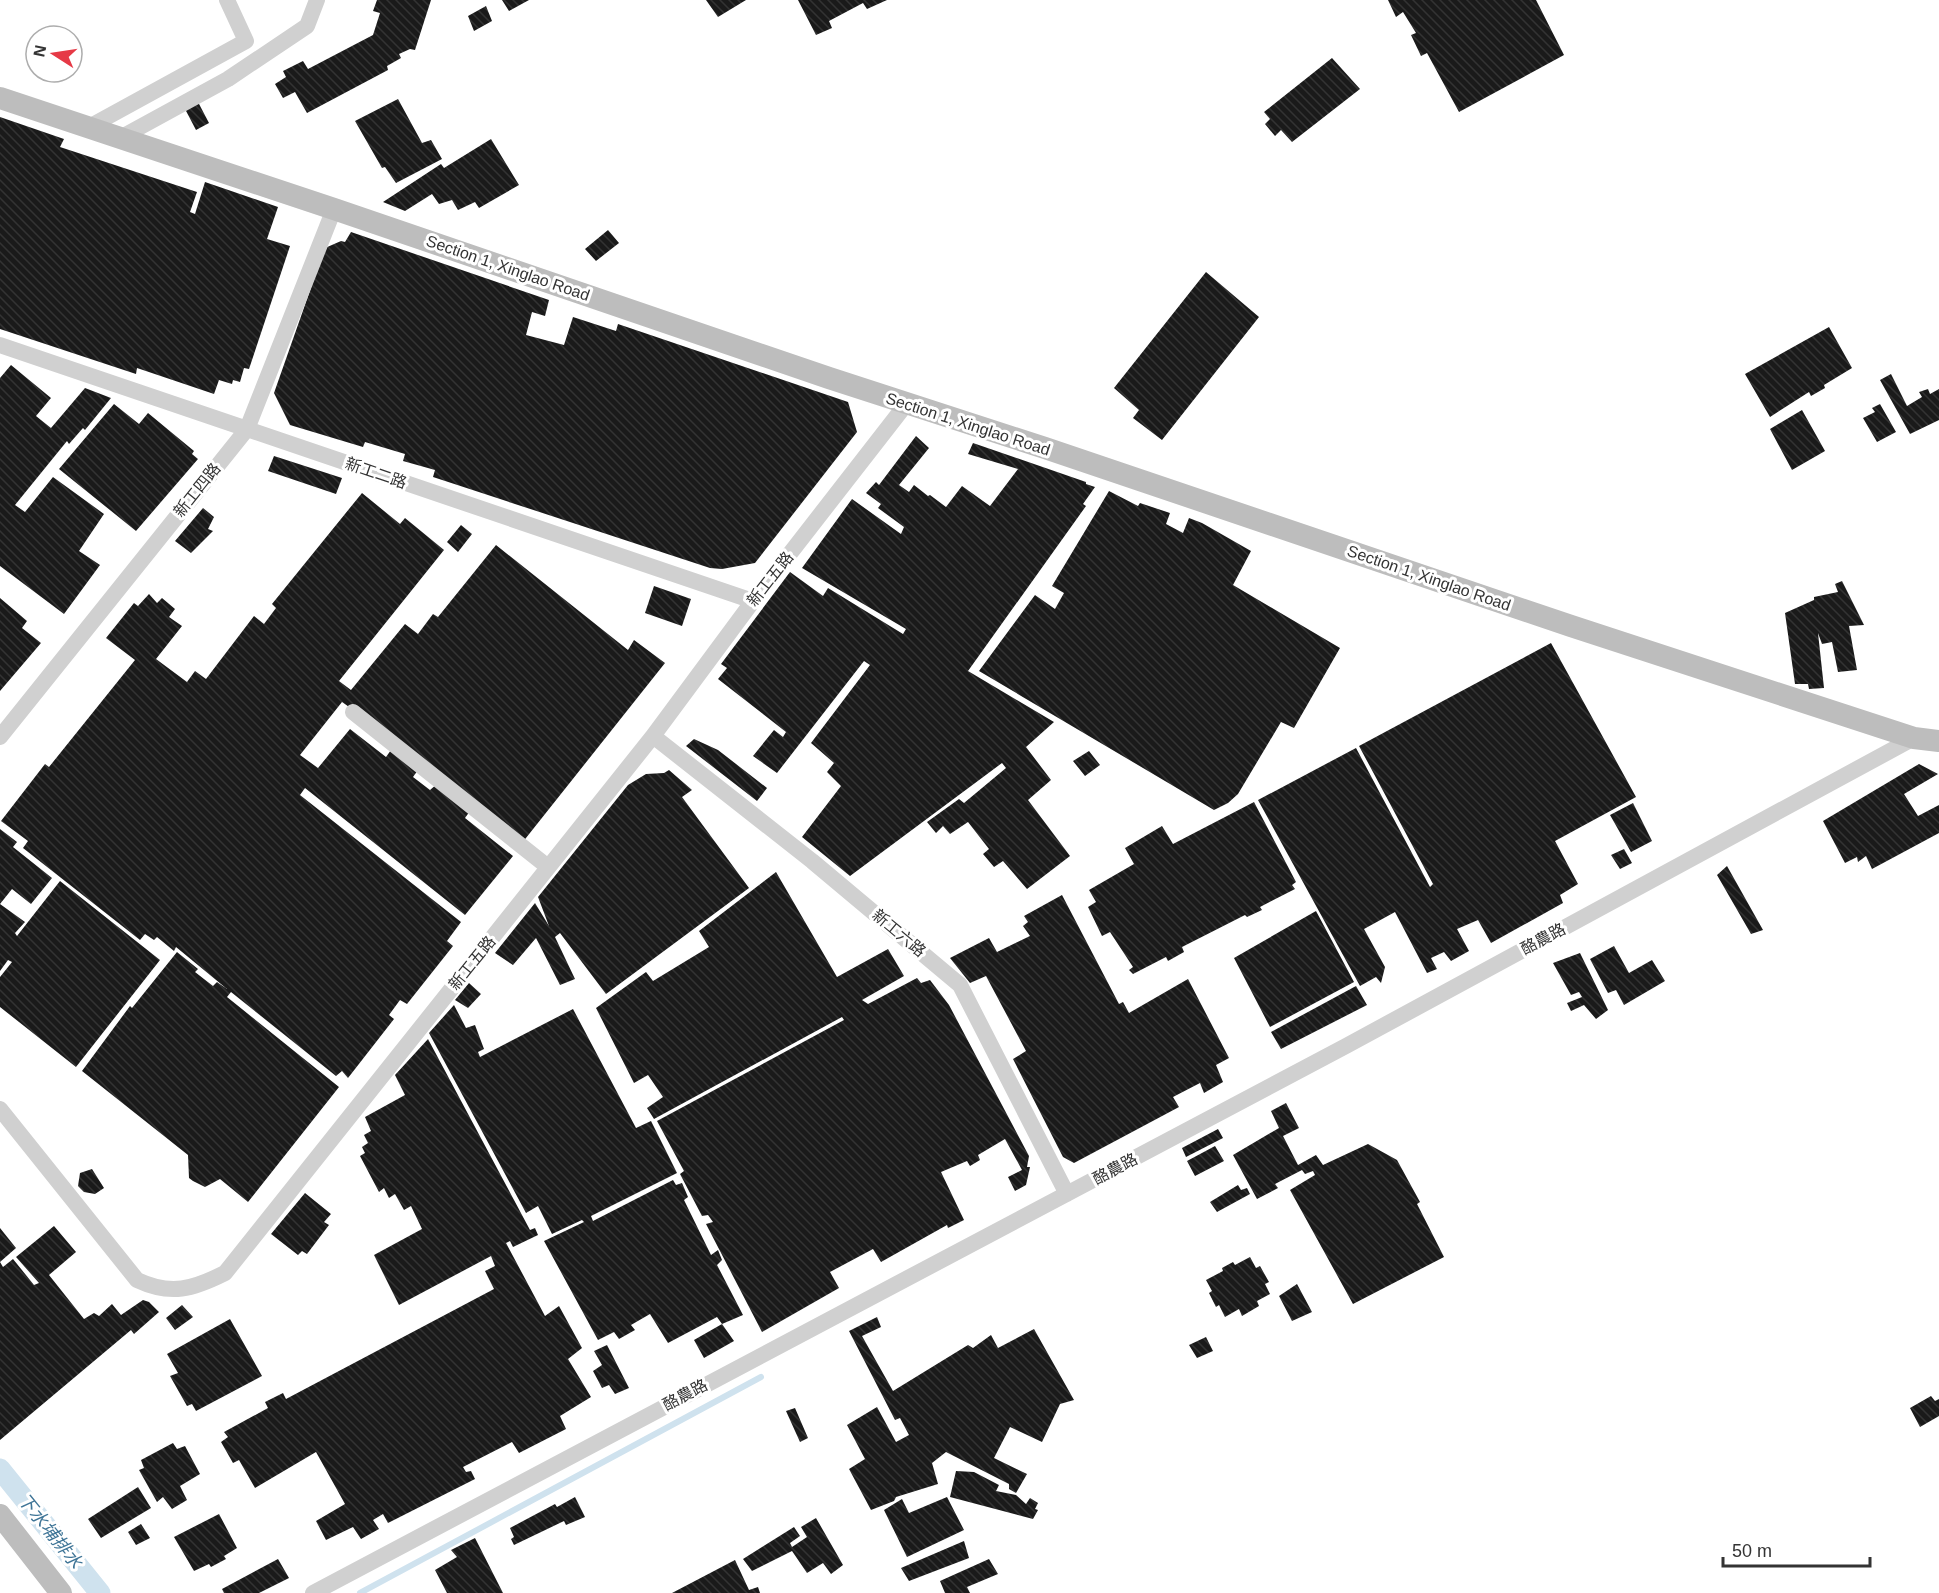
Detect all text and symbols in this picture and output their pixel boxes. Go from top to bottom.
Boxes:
north arrow [24,24,84,84]
text: N [30,44,49,58]
street label: Section 1, Xinglao Road [424,232,592,304]
street label: Section 1, Xinglao Road [884,389,1052,459]
street label: 新工二路 [343,455,409,491]
street label: 新工四路 [170,460,224,520]
street label: Section 1, Xinglao Road [1345,542,1513,614]
street label: 新工五路 [744,549,796,609]
street label: 新工六路 [869,906,929,960]
street label: 酪農路 [1518,920,1568,958]
street label: 新工五路 [445,933,499,993]
street label: 酪農路 [1090,1150,1140,1188]
street label: 酪農路 [660,1376,710,1414]
water label: 下水埔排水 [14,1490,87,1573]
scale bar [1723,1530,1870,1568]
text: 50 m [1732,1541,1772,1561]

